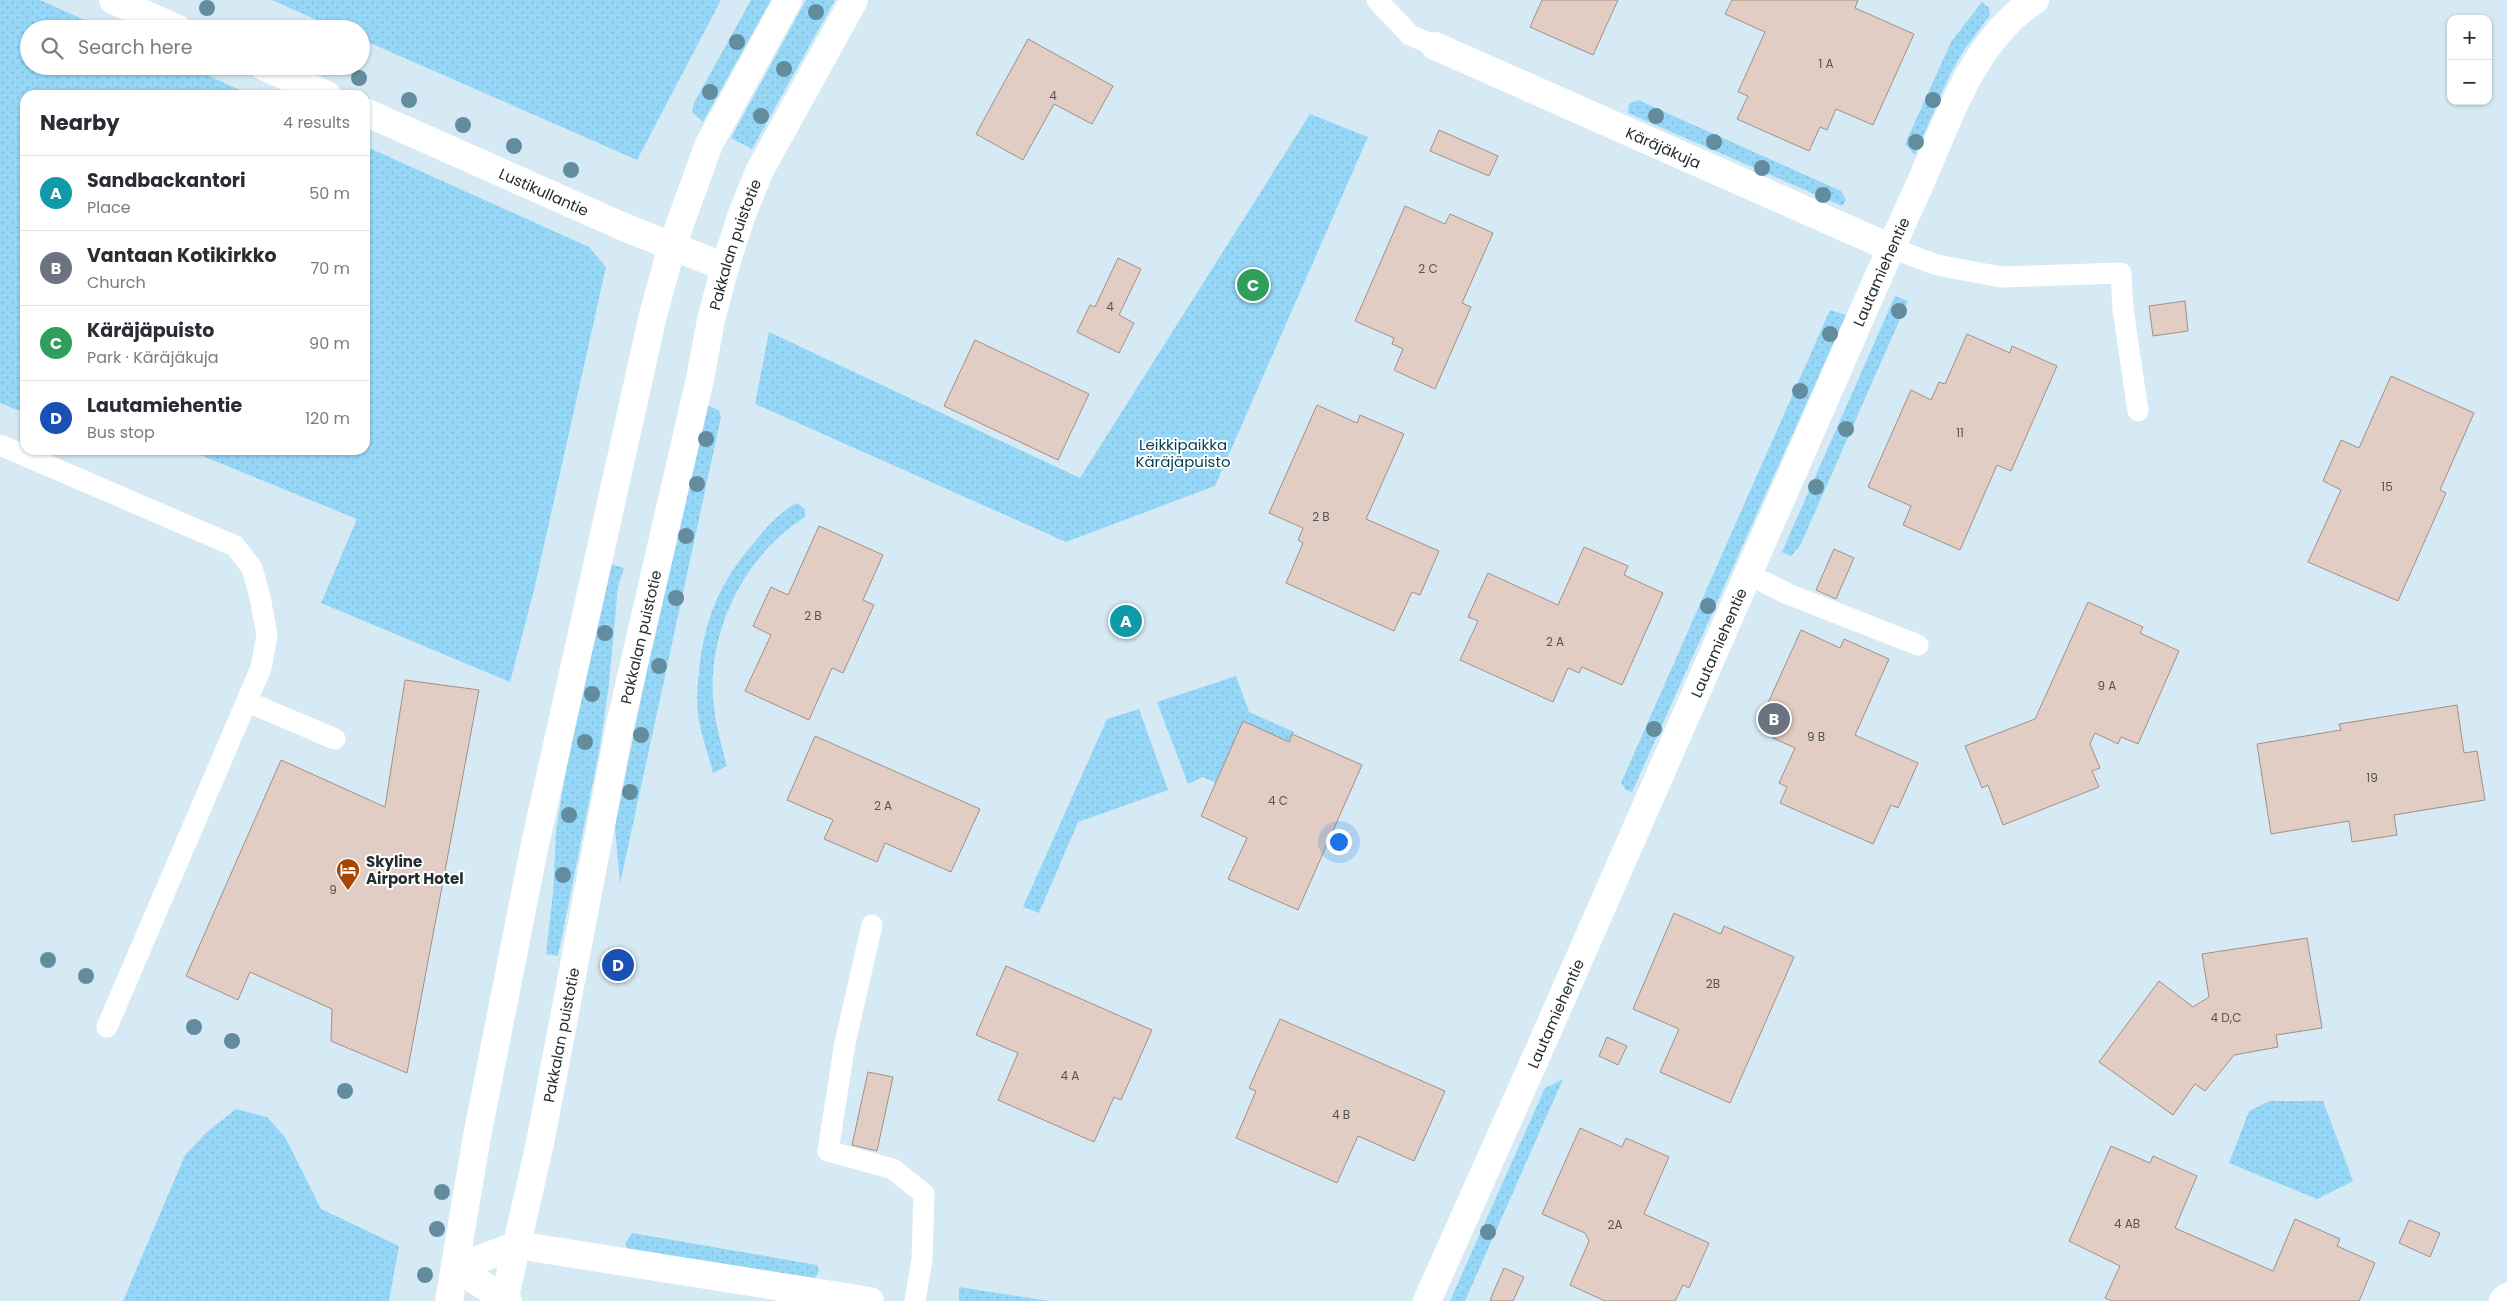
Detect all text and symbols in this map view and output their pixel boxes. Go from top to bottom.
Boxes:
map controls [2447,15,2492,105]
button: + [2447,15,2492,60]
search box [20,20,370,75]
icon: search [38,34,66,62]
text: Search here [78,34,192,61]
house number: 1 A [1818,55,1834,72]
button: − [2447,60,2492,105]
house number: 4 [1049,87,1057,104]
text: Nearby [40,108,120,137]
text: 4 results [283,111,350,134]
street label: Käräjäkuja [1623,121,1704,173]
street label: Lustikullantie [496,162,592,221]
text: Sandbackantori [87,167,246,194]
street label: Pakkalan puistotie [704,176,766,312]
text: A [50,182,62,205]
text: 50 m [309,182,350,205]
text: Place [87,196,131,219]
street label: Lautamiehentie [1847,214,1914,329]
text: Vantaan Kotikirkko [87,242,277,269]
text: B [51,257,61,280]
text: 70 m [310,257,350,280]
house number: 2 C [1418,260,1438,277]
pin: C [1237,266,1269,304]
text: Church [87,271,146,294]
house number: 4 [1106,298,1114,315]
text: Käräjäpuisto [87,317,214,344]
text: C [50,332,62,355]
text: 90 m [309,332,350,355]
text: Park · Käräjäkuja [87,346,218,369]
text: Lautamiehentie [87,392,242,419]
text: D [50,407,62,430]
text: 120 m [305,407,350,430]
text: Bus stop [87,421,155,444]
house number: 11 [1956,424,1964,441]
park label: Leikkipaikka Käräjäpuisto [1135,434,1231,472]
house number: 15 [2381,478,2393,495]
house number: 2 B [1312,508,1330,525]
street label: Pakkalan puistotie [615,568,666,706]
street label: Lautamiehentie [1685,585,1751,700]
pin: A [1110,602,1142,640]
house number: 2 B [804,607,822,624]
house number: 2 A [1546,633,1564,650]
house number: 9 A [2098,677,2116,694]
pin: B [1758,700,1790,738]
house number: 9 B [1807,728,1825,745]
house number: 19 [2366,769,2378,786]
house number: 4 C [1268,792,1288,809]
house number: 2 A [874,797,892,814]
your location [1326,829,1352,855]
place label: Skyline Airport Hotel [366,851,464,889]
hotel icon: Skyline Airport Hotel [335,857,361,891]
house number: 9 [329,881,337,898]
pin: D [602,946,634,984]
street label: Lautamiehentie [1522,955,1589,1071]
street label: Pakkalan puistotie [538,966,584,1104]
house number: 2B [1706,975,1720,992]
house number: 4 D,C [2211,1009,2241,1026]
house number: 4 A [1061,1067,1079,1084]
house number: 4 B [1332,1106,1350,1123]
house number: 4 AB [2114,1215,2140,1232]
house number: 2A [1608,1216,1623,1233]

